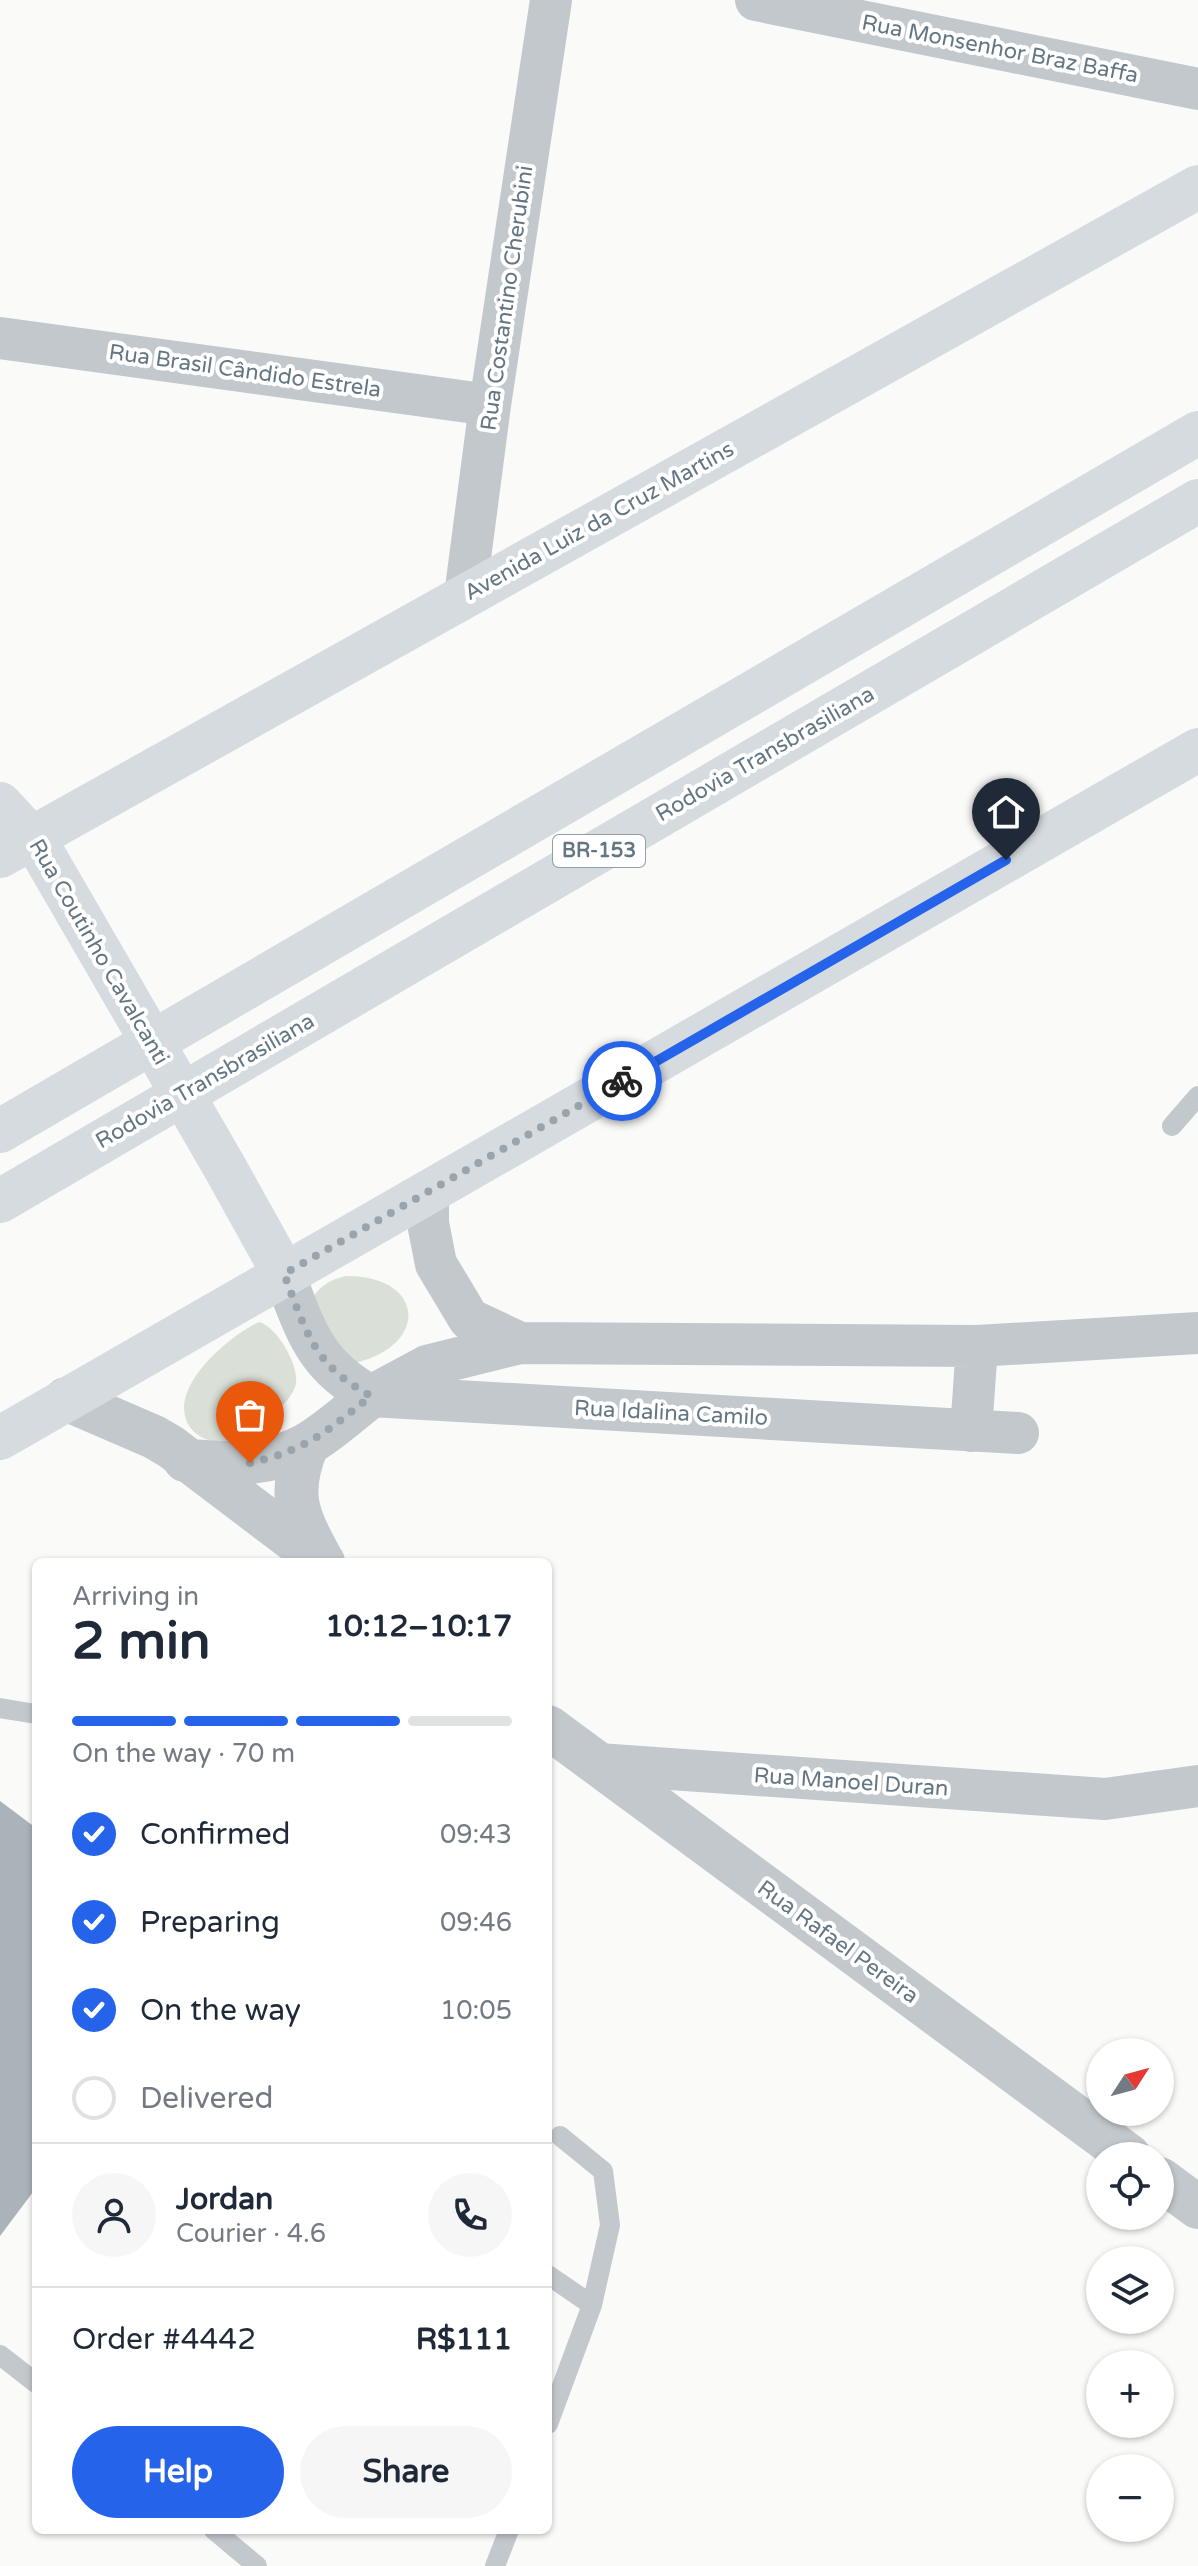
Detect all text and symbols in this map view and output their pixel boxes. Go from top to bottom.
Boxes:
street label: Rua Monsenhor Braz Baffa [860,9,1140,89]
street label: Rua Costantino Cherubini [476,164,538,432]
street label: Rua Brasil Cândido Estrela [107,339,383,403]
street label: Avenida Luiz da Cruz Martins [460,436,738,606]
street label: Rodovia Transbrasiliana [651,681,879,827]
pin [972,778,1040,860]
icon: home [984,790,1028,834]
street label: Rua Coutinho Cavalcanti [24,834,174,1070]
road number: BR-153 [553,835,645,867]
street label: Rodovia Transbrasiliana [91,1008,319,1154]
courier [582,1041,662,1121]
icon: bike [600,1059,644,1103]
pin [216,1381,284,1463]
icon: bag [228,1393,272,1437]
street label: Rua Idalina Camilo [573,1395,769,1431]
text: Arriving in [72,1581,199,1612]
text: 10:12–10:17 [325,1608,512,1645]
text: 2 min [72,1610,211,1673]
text: On the way · 70 m [72,1738,295,1769]
street label: Rua Manoel Duran [753,1762,949,1802]
icon: check [72,1812,116,1856]
text: Confirmed [140,1816,291,1853]
text: 09:43 [440,1819,512,1850]
street label: Rua Rafael Pereira [752,1875,924,2009]
icon: check [72,1900,116,1944]
text: Preparing [140,1904,280,1941]
text: 09:46 [440,1907,512,1938]
icon: check [72,1988,116,2032]
text: On the way [140,1992,301,2029]
text: 10:05 [440,1995,512,2026]
north arrow [1086,2038,1174,2126]
map controls [1086,2038,1174,2542]
text: Delivered [140,2080,274,2117]
button: locate [1086,2142,1174,2230]
button: person [72,2173,156,2257]
button: phone [428,2173,512,2257]
text: Jordan [176,2181,273,2218]
text: Courier · 4.6 [176,2218,326,2249]
button: layers [1086,2246,1174,2334]
text: Order #4442 [72,2321,256,2358]
text: R$111 [416,2321,512,2358]
button: + [1086,2350,1174,2438]
button: Help [72,2426,284,2518]
button: Share [300,2426,512,2518]
button: − [1086,2454,1174,2542]

